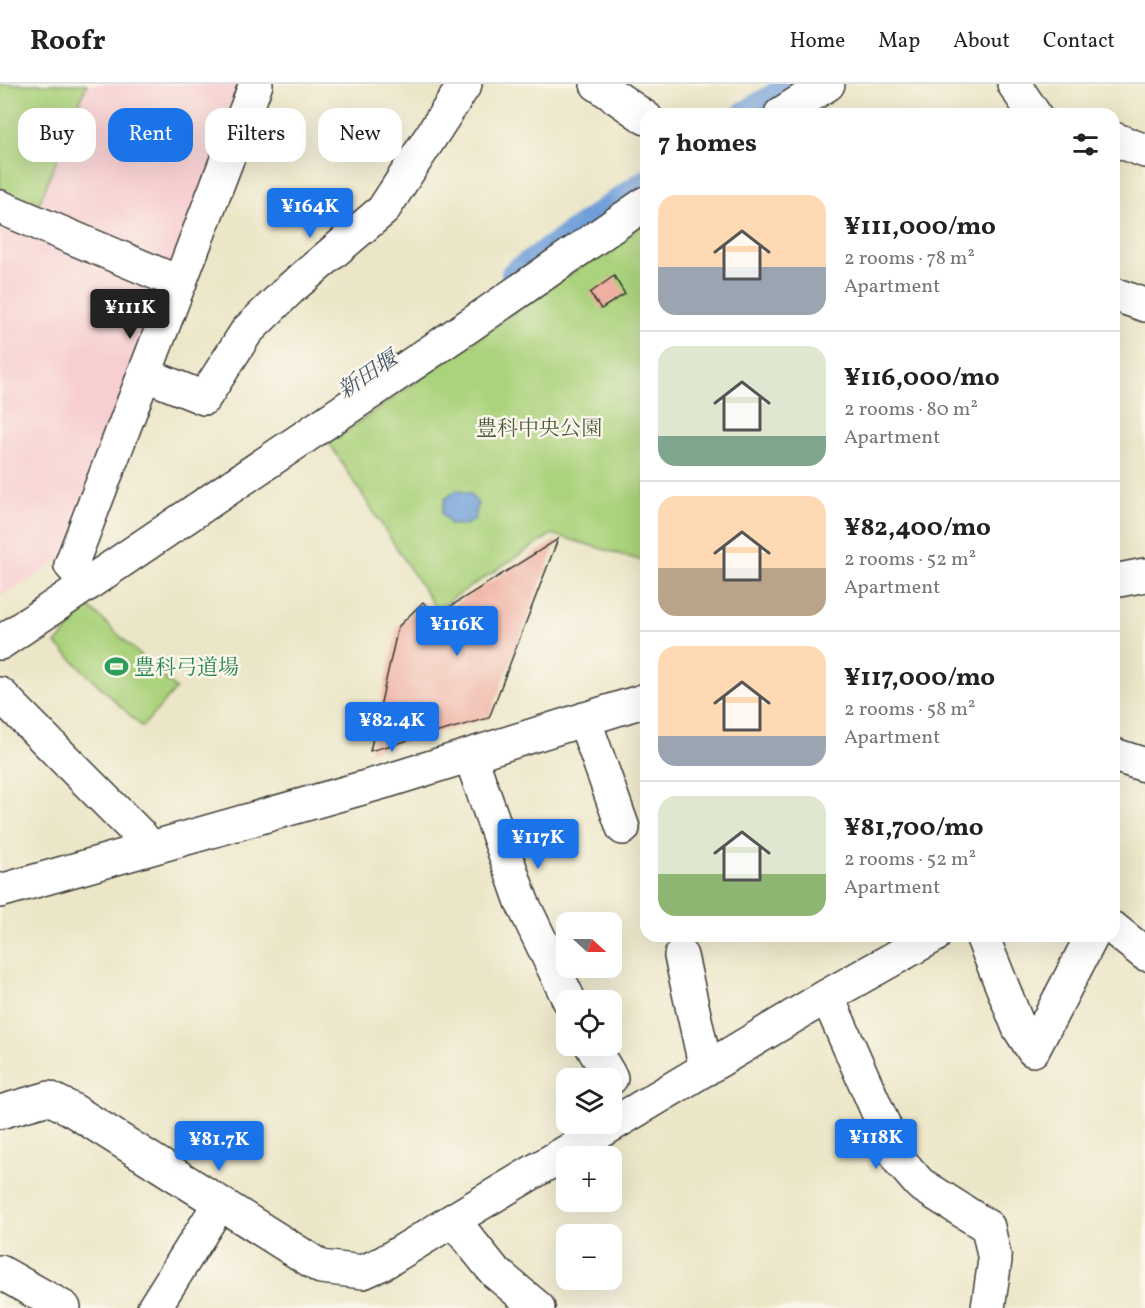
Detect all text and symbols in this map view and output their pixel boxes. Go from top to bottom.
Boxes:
text: Roofr [30,22,105,61]
text: Home [790,27,845,56]
text: Map [878,27,920,56]
text: About [953,27,1010,56]
text: Contact [1043,27,1115,56]
chip: Buy [18,108,96,162]
chip: Rent [108,108,193,162]
chip: Filters [205,108,306,162]
chip: New [318,108,402,162]
text: 7 homes [658,126,757,162]
icon: filters [1069,128,1102,161]
pin: ¥164K [268,188,352,239]
text: ¥164K [281,193,339,221]
text: ¥111,000/mo [844,209,996,245]
icon: home [706,219,778,291]
text: 2 rooms · 78 m² [844,245,975,273]
text: Apartment [844,273,940,301]
pin: ¥111K [88,289,172,340]
text: ¥111K [104,294,156,322]
water label: 新田堰 [332,343,408,407]
text: ¥116,000/mo [844,360,1000,396]
icon: home [706,370,778,442]
text: 2 rooms · 80 m² [844,396,978,424]
park label: 豊科中央公園 [476,415,602,444]
text: Apartment [844,424,940,452]
text: ¥82,400/mo [844,510,991,546]
icon: home [706,520,778,592]
text: 2 rooms · 52 m² [844,546,976,574]
text: Apartment [844,574,940,602]
pin: ¥116K [415,606,499,657]
text: ¥116K [430,611,484,639]
sports icon: 豊科弓道場 [103,654,129,680]
place label: 豊科弓道場 [134,654,239,683]
text: ¥117,000/mo [844,660,995,696]
icon: home [706,670,778,742]
text: 2 rooms · 58 m² [844,696,975,724]
pin: ¥82.4K [343,702,441,753]
text: ¥82.4K [359,707,425,735]
text: Apartment [844,724,940,752]
text: ¥81,700/mo [844,810,984,846]
pin: ¥117K [496,819,580,870]
icon: home [706,820,778,892]
text: ¥117K [512,824,564,852]
text: 2 rooms · 52 m² [844,846,976,874]
text: Apartment [844,874,940,902]
north arrow [556,912,622,978]
map controls [556,912,622,1290]
button: locate [556,990,622,1056]
button: layers [556,1068,622,1134]
pin: ¥118K [834,1119,918,1170]
pin: ¥81.7K [170,1121,268,1172]
text: ¥118K [849,1124,903,1152]
text: ¥81.7K [189,1126,249,1154]
button: + [556,1146,622,1212]
button: − [556,1224,622,1290]

